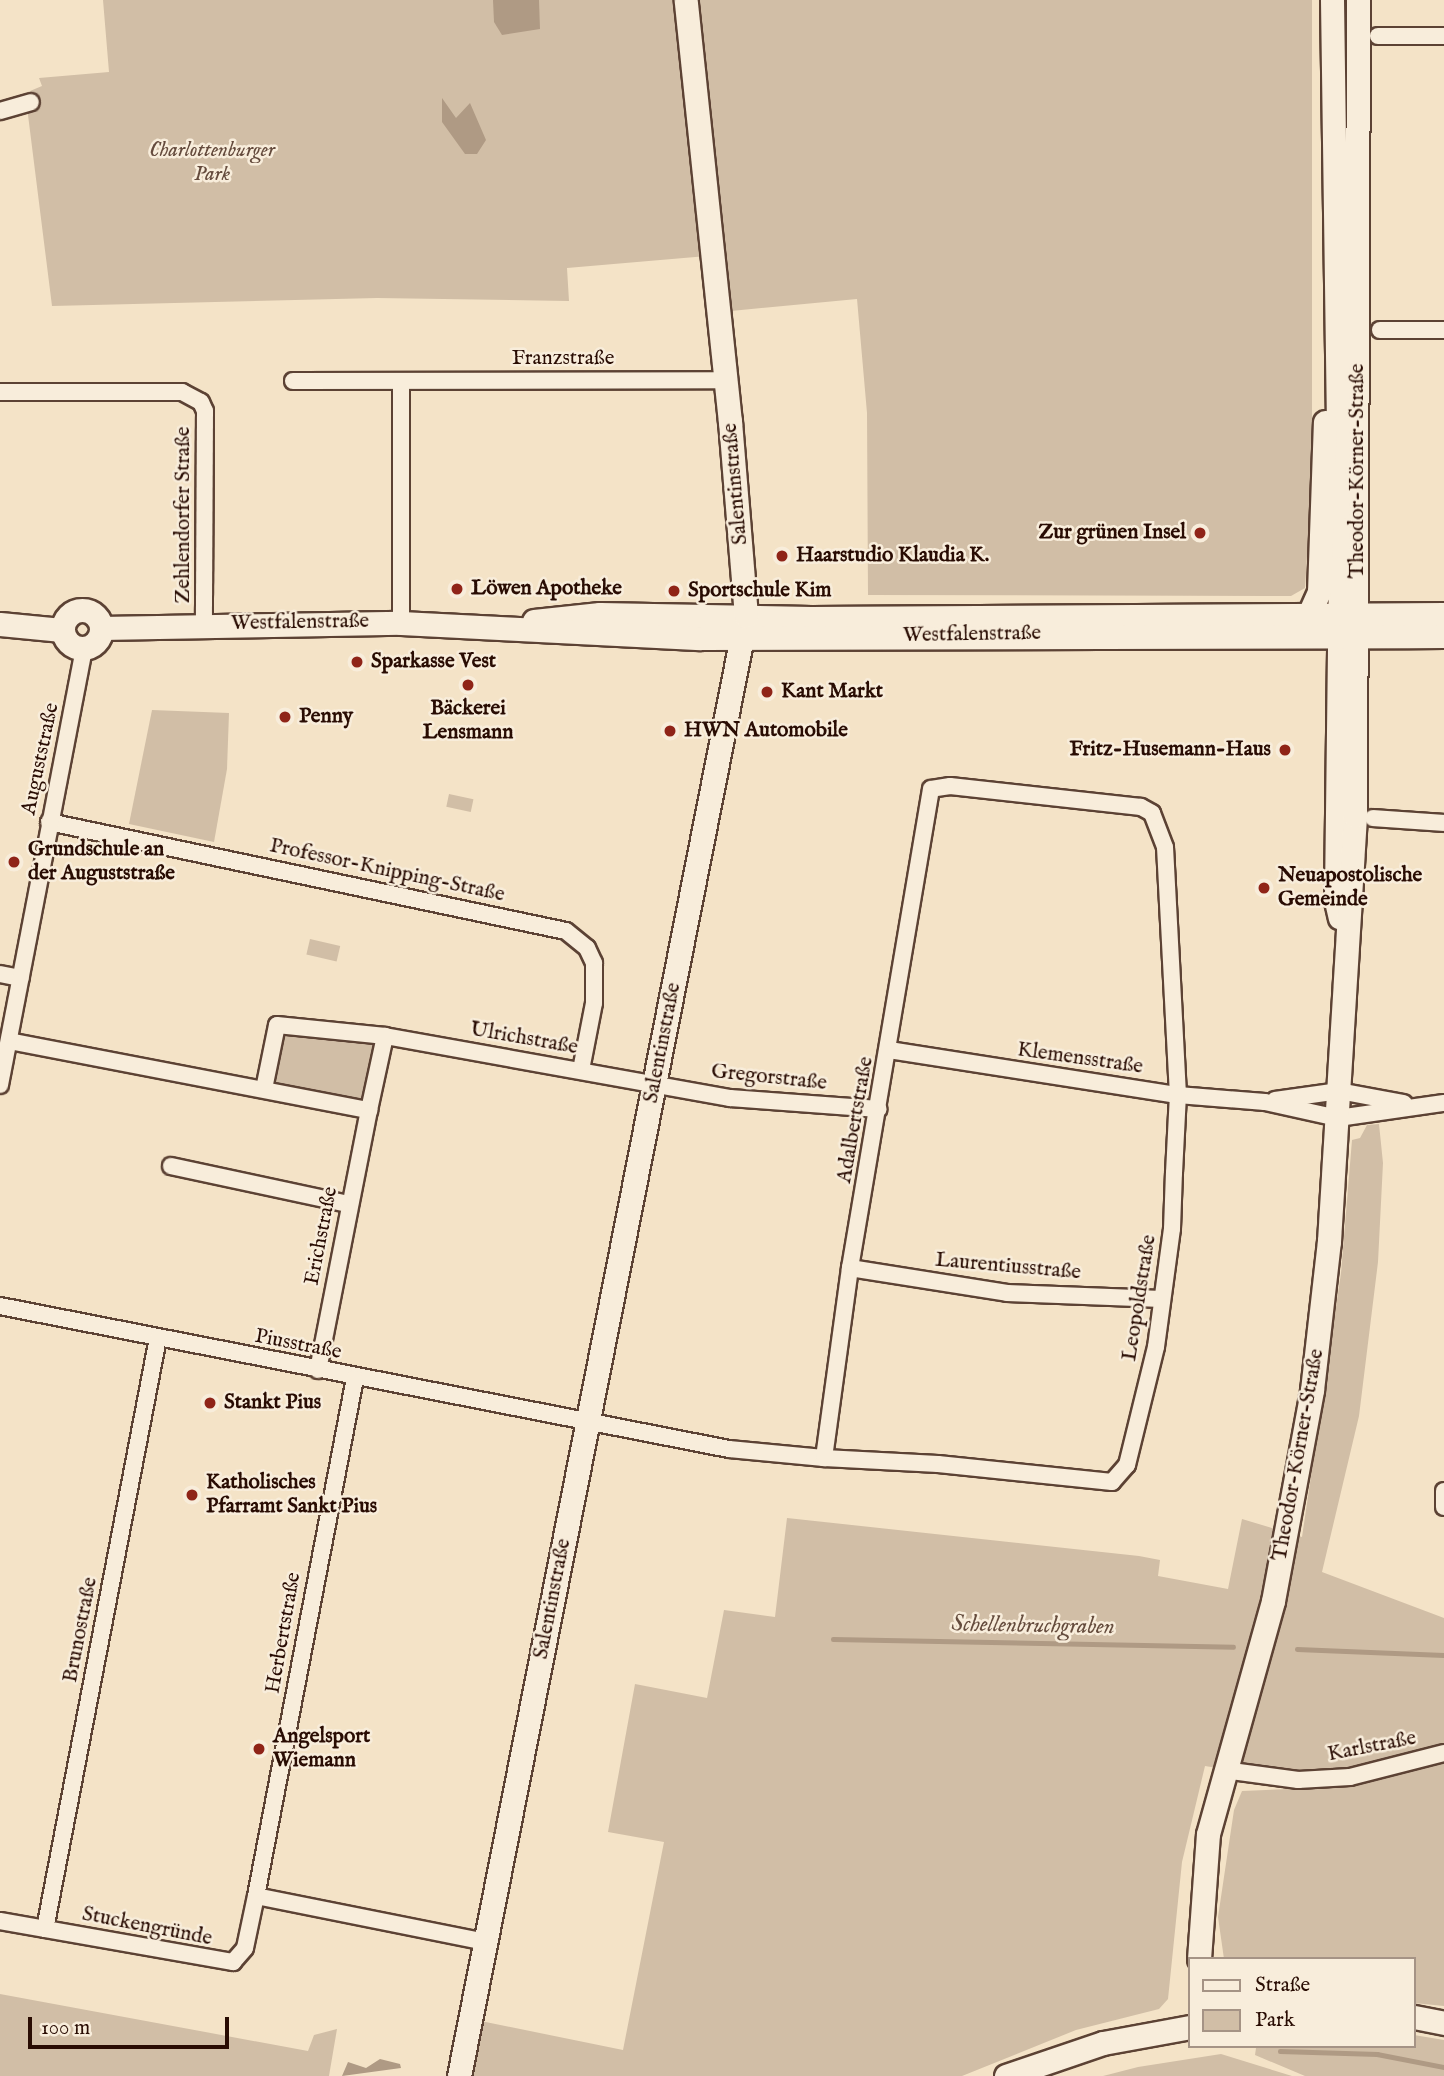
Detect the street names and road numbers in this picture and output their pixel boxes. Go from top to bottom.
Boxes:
street label: Franzstraße [512,346,614,372]
street label: Theodor-Körner-Straße [1345,364,1371,578]
street label: Salentinstraße [718,422,754,546]
street label: Zehlendorfer Straße [171,427,197,603]
street label: Westfalenstraße [231,609,369,637]
street label: Westfalenstraße [903,621,1041,649]
street label: Auguststraße [17,701,65,817]
street label: Professor-Knipping-Straße [267,834,507,908]
street label: Salentinstraße [639,981,687,1105]
street label: Ulrichstraße [468,1017,580,1061]
street label: Klemensstraße [1016,1038,1144,1080]
street label: Adalbertstraße [832,1055,880,1185]
street label: Gregorstraße [710,1059,828,1097]
street label: Erichstraße [300,1185,344,1287]
street label: Leopoldstraße [1118,1233,1162,1363]
street label: Laurentiusstraße [934,1248,1082,1286]
street label: Piusstraße [253,1324,343,1366]
street label: Theodor-Körner-Straße [1268,1347,1330,1563]
street label: Salentinstraße [529,1537,577,1661]
street label: Herbertstraße [261,1570,307,1696]
street label: Brunostraße [58,1575,104,1685]
street label: Karlstraße [1326,1726,1418,1768]
street label: Stuckengründe [80,1902,214,1952]

